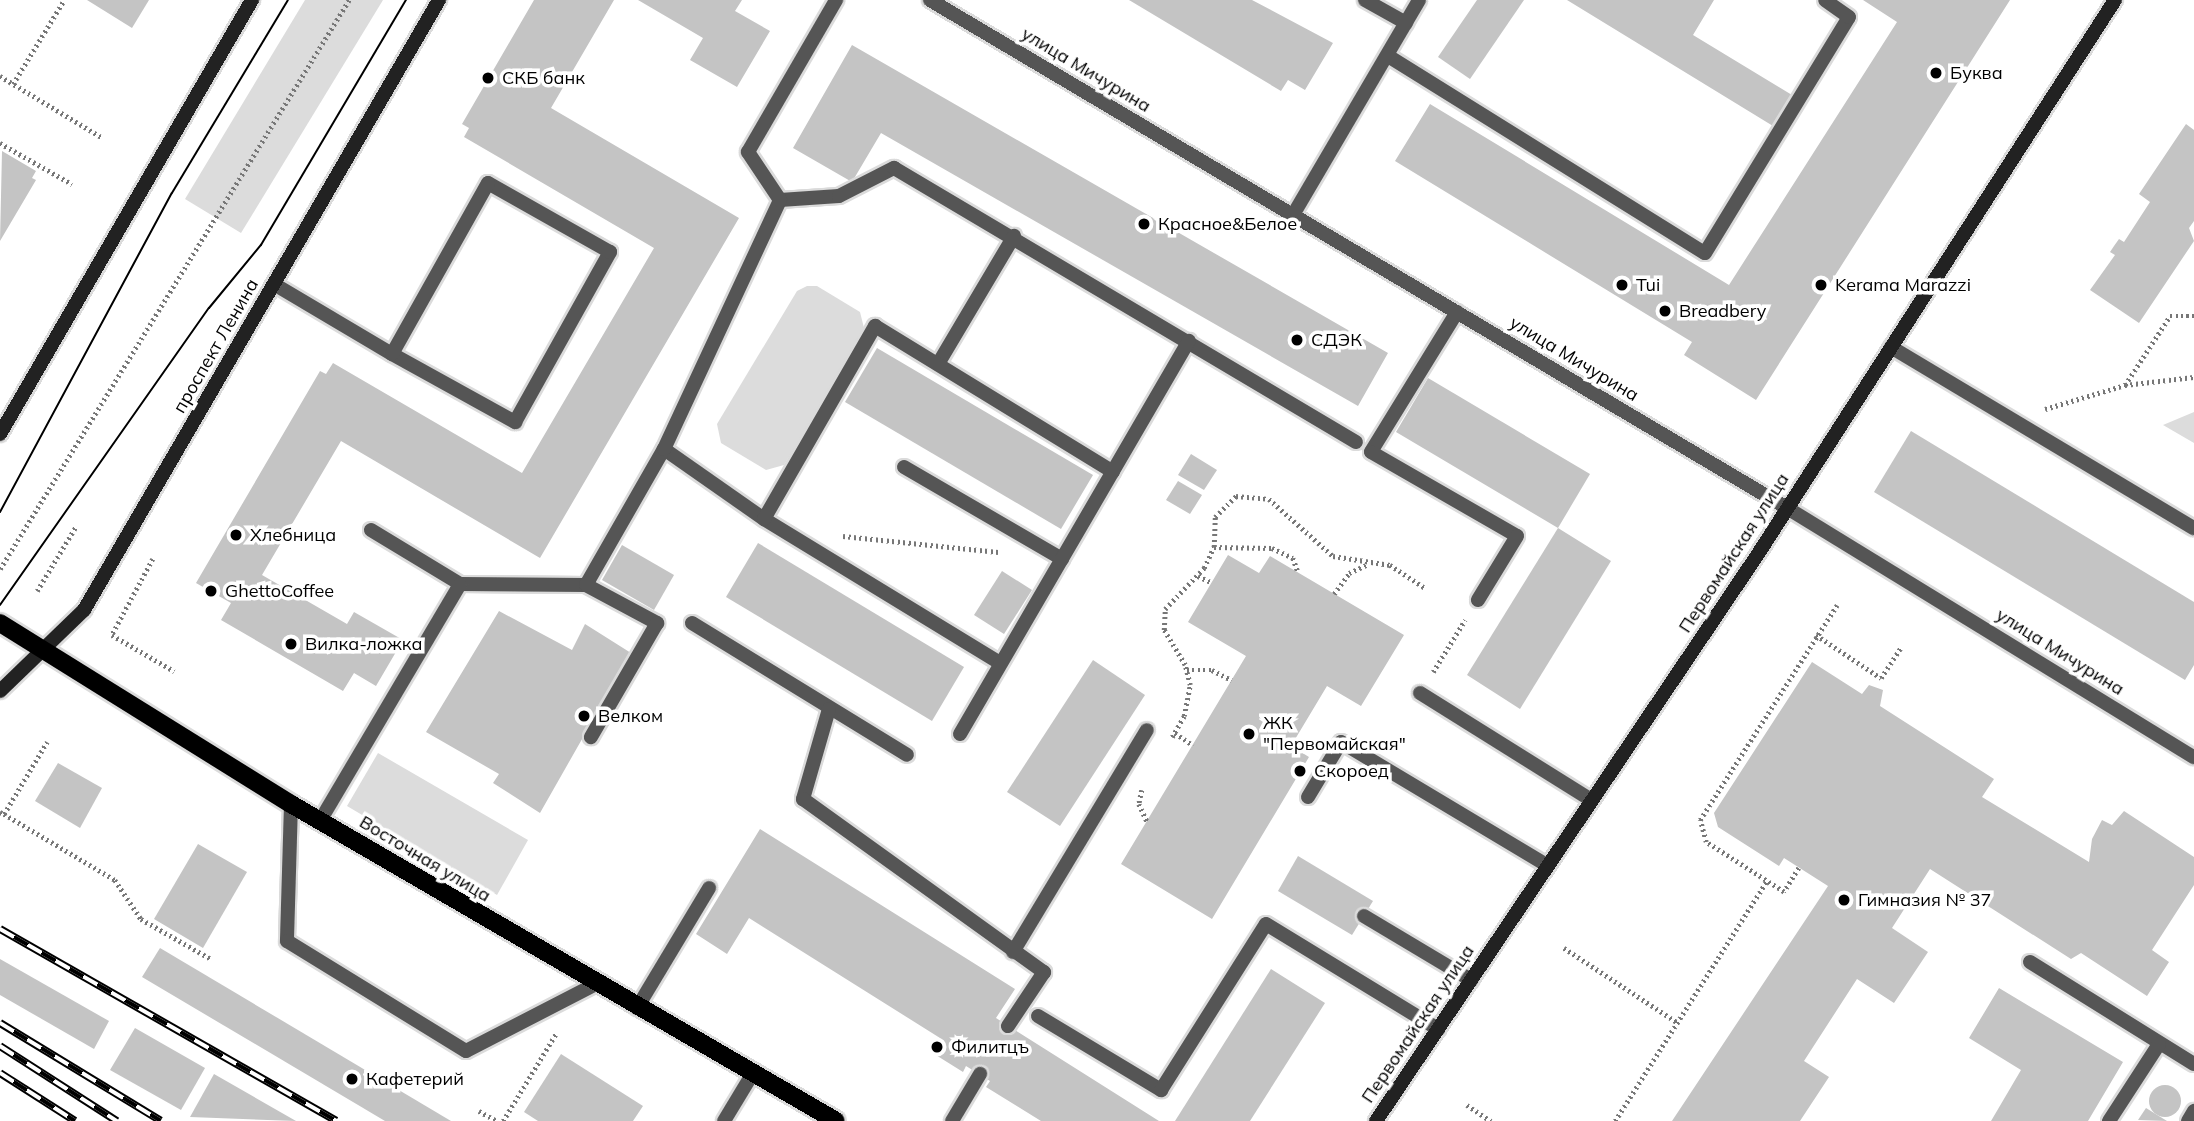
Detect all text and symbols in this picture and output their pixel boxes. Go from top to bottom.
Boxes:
street label: улица Мичурина [1018,23,1154,117]
place label: Буква [1950,62,2003,84]
marker: Буква [1928,65,1944,81]
place label: СКБ банк [502,67,585,89]
marker: СКБ банк [480,70,496,86]
place label: Красное&Белое [1158,213,1297,235]
marker: Красное&Белое [1136,216,1152,232]
place label: Tui [1636,274,1660,296]
place label: Kerama Marazzi [1835,274,1971,296]
street label: проспект Ленина [169,275,263,417]
marker: Tui [1614,277,1630,293]
marker: Kerama Marazzi [1813,277,1829,293]
place label: Breadbery [1679,300,1766,322]
marker: Breadbery [1657,303,1673,319]
street label: улица Мичурина [1506,312,1642,406]
place label: СДЭК [1311,329,1362,351]
marker: СДЭК [1289,332,1305,348]
street label: Первомайская улица [1674,469,1794,637]
place label: Хлебница [250,524,336,546]
marker: Хлебница [228,527,244,543]
place label: GhettoCoffee [225,580,334,602]
marker: GhettoCoffee [203,583,219,599]
street label: улица Мичурина [1992,604,2128,700]
place label: Вилка-ложка [305,633,422,655]
marker: Вилка-ложка [283,636,299,652]
place label: Велком [598,705,663,727]
marker: Велком [576,708,592,724]
place label: ЖК "Первомайская" [1263,713,1406,756]
marker: ЖК "Первомайская" [1241,726,1257,742]
place label: Скороед [1314,760,1389,782]
marker: Скороед [1292,763,1308,779]
street label: Восточная улица [355,811,495,907]
place label: Гимназия № 37 [1858,889,1991,911]
marker: Гимназия № 37 [1836,892,1852,908]
street label: Первомайская улица [1357,941,1479,1107]
place label: Филитцъ [951,1036,1029,1058]
marker: Филитцъ [929,1039,945,1055]
place label: Кафетерий [366,1068,464,1090]
marker: Кафетерий [344,1071,360,1087]

